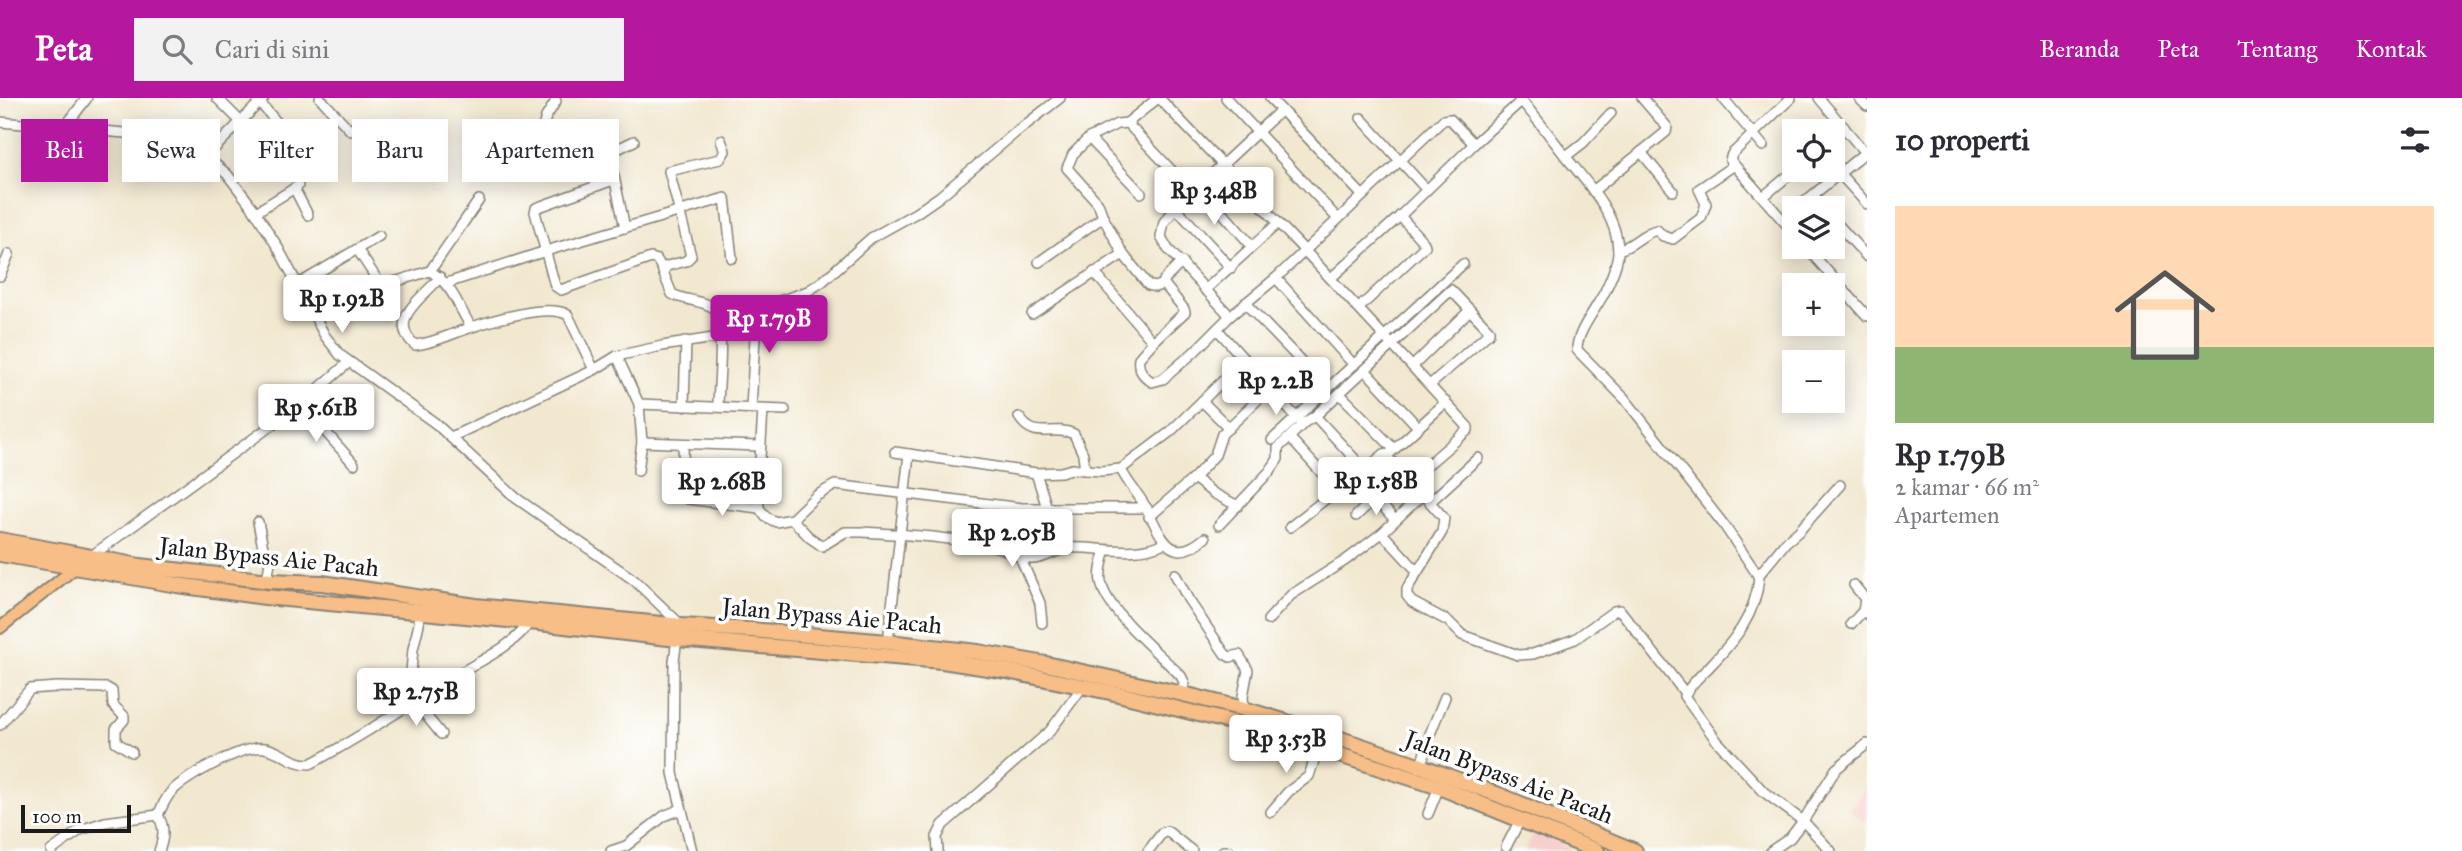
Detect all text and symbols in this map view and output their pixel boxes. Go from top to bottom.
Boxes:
search box [134,18,624,81]
text: Peta [35,29,92,69]
icon: search [158,30,196,68]
text: Cari di sini [214,33,329,65]
text: Beranda [2039,34,2119,64]
text: Peta [2157,34,2199,64]
text: Tentang [2237,34,2317,64]
text: Kontak [2355,34,2427,64]
chip: Beli [21,119,108,182]
chip: Sewa [122,119,220,182]
chip: Filter [234,119,338,182]
chip: Baru [352,119,448,182]
chip: Apartemen [462,119,619,182]
map controls [1782,119,1845,413]
button: locate [1782,119,1845,182]
icon: filters [2396,121,2434,159]
text: 10 properti [1895,122,2030,158]
pin: Rp 3.48B [1142,167,1286,227]
text: Rp 3.48B [1170,176,1258,204]
button: layers [1782,196,1845,259]
icon: home [2102,252,2228,378]
button: + [1782,273,1845,336]
pin: Rp 1.92B [270,275,414,335]
text: Rp 1.92B [299,284,385,312]
pin: Rp 1.79B [697,296,841,355]
text: Rp 1.79B [727,304,811,332]
button: − [1782,350,1845,413]
pin: Rp 2.2B [1211,358,1341,417]
text: Rp 2.2B [1238,366,1314,394]
pin: Rp 5.61B [244,384,388,444]
text: Rp 5.61B [274,393,358,421]
text: Rp 1.79B [1895,437,2006,473]
pin: Rp 2.68B [650,458,794,518]
pin: Rp 1.58B [1304,458,1448,517]
text: Rp 1.58B [1334,466,1418,494]
text: Rp 2.68B [678,467,766,495]
text: 2 kamar · 66 m² [1895,473,2039,501]
text: Apartemen [1895,501,1999,529]
pin: Rp 2.05B [940,510,1084,569]
text: Rp 2.05B [968,518,1056,546]
street label: Jalan Bypass Aie Pacah [155,530,380,583]
street label: Jalan Bypass Aie Pacah [718,591,943,641]
pin: Rp 2.75B [344,668,488,728]
text: Rp 2.75B [373,677,459,705]
pin: Rp 3.53B [1214,716,1358,775]
street label: Jalan Bypass Aie Pacah [1398,722,1617,831]
text: Rp 3.53B [1245,724,1327,752]
scale bar [21,802,131,834]
text: 100 m [32,805,82,828]

